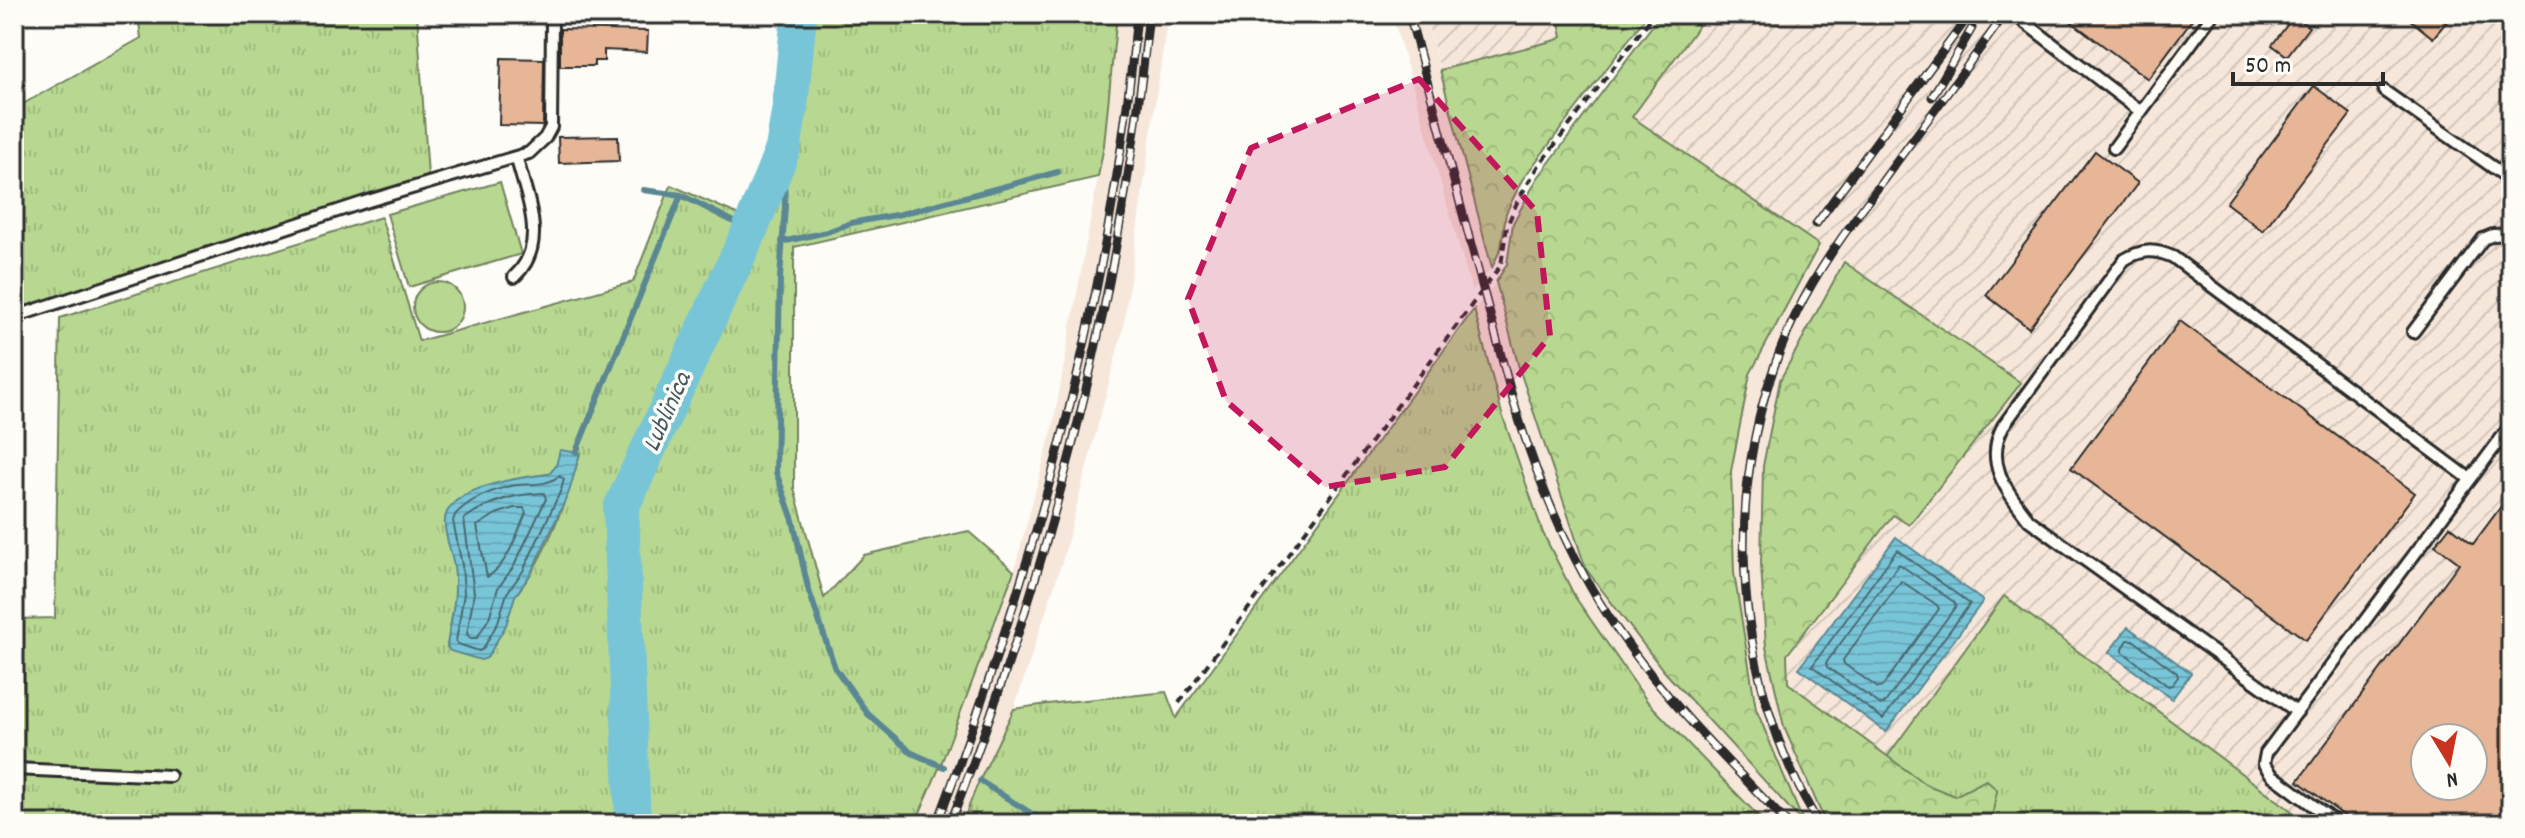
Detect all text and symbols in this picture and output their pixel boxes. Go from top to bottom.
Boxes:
scale bar [2233,36,2383,86]
text: 50 m [2245,50,2291,84]
water label: Lublinica [634,365,703,458]
north arrow [2409,722,2489,802]
text: N [2444,762,2460,794]

